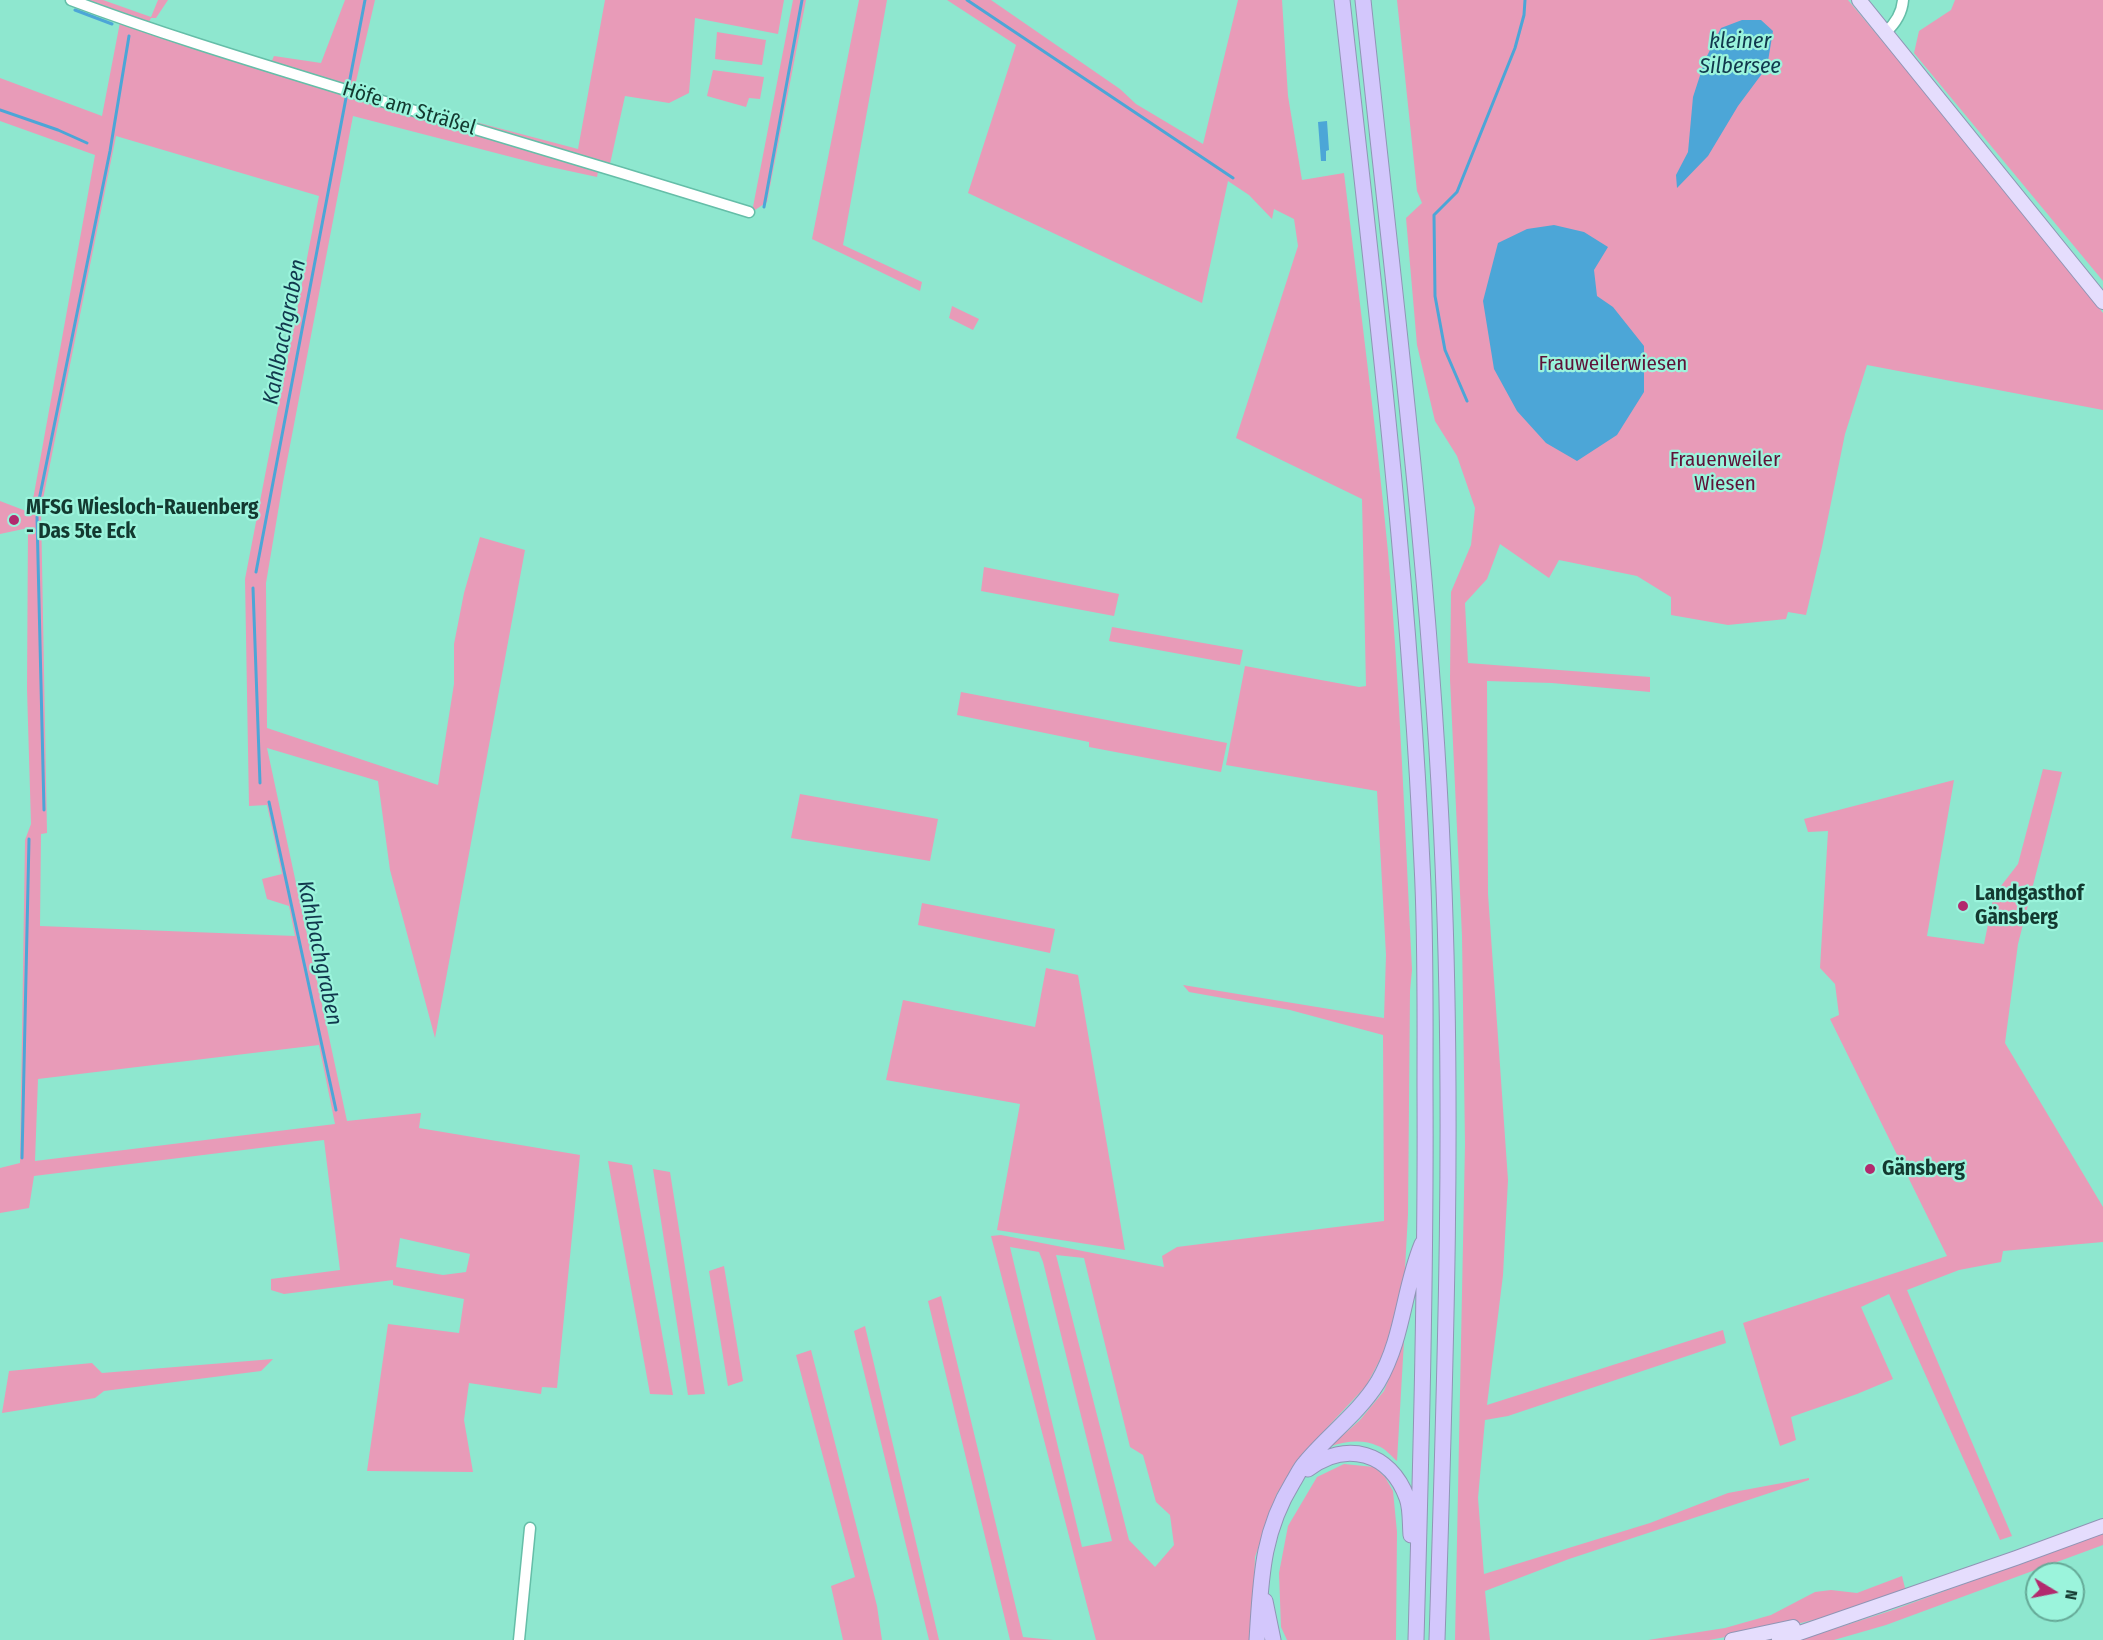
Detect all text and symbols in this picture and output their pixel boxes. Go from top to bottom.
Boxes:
water label: kleiner Silbersee [1699,29,1781,80]
street label: Höfe am Sträßel [339,77,479,141]
water label: Kahlbachgraben [258,257,312,407]
park label: Frauweilerwiesen [1539,351,1687,377]
park label: Frauenweiler Wiesen [1670,447,1780,497]
place label: MFSG Wiesloch-Rauenberg - Das 5te Eck [26,495,259,545]
marker: MFSG Wiesloch-Rauenberg - Das 5te Eck [7,513,21,527]
water label: Kahlbachgraben [291,878,347,1028]
place label: Landgasthof Gänsberg [1975,881,2084,931]
marker: Landgasthof Gänsberg [1956,899,1970,913]
place label: Gänsberg [1882,1156,1965,1182]
marker: Gänsberg [1863,1162,1877,1176]
north arrow [2025,1562,2085,1622]
text: N [2061,1588,2081,1601]

